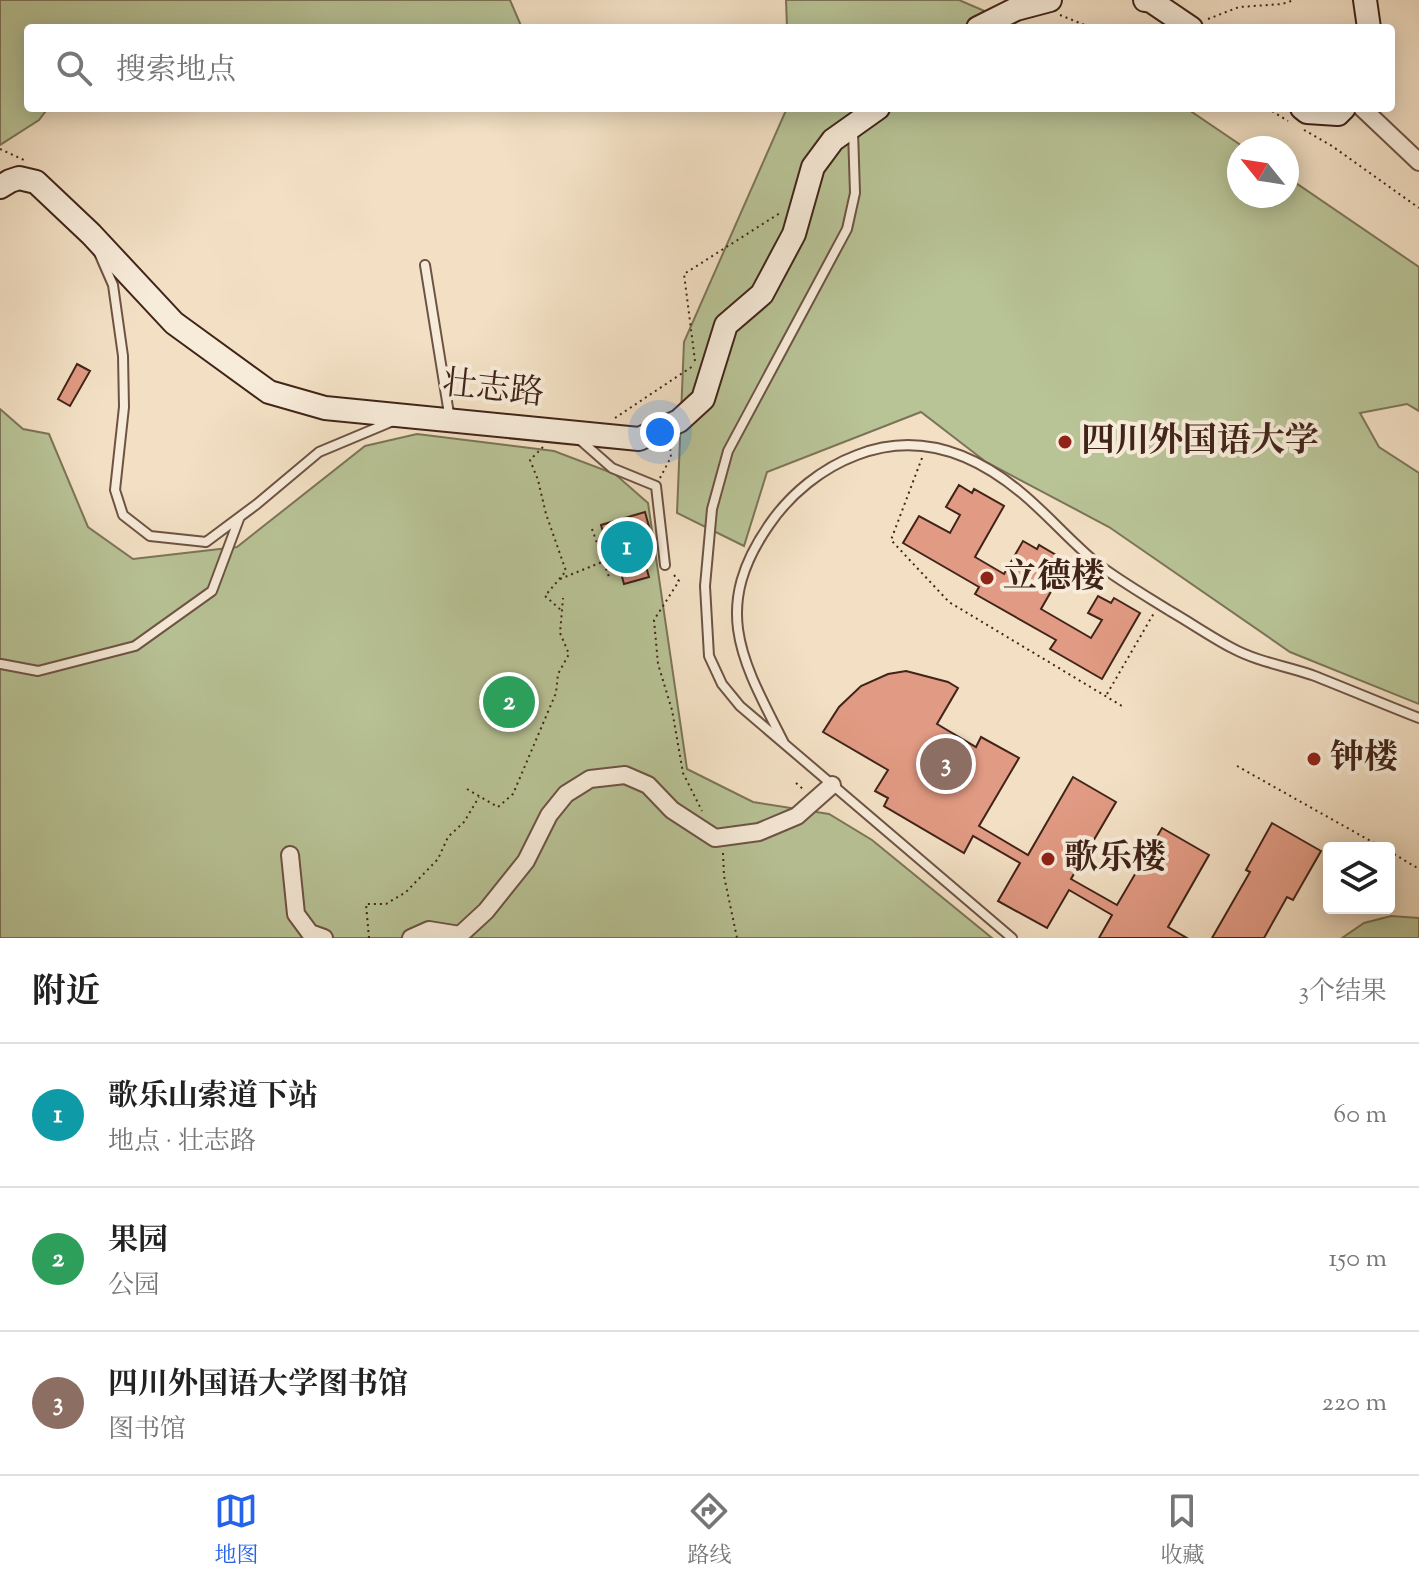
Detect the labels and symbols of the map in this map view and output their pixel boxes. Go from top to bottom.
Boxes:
north arrow [1227,136,1299,208]
street label: 壮志路 [440,360,546,420]
your location [640,412,680,452]
place label: 四川外国语大学 [1081,418,1319,467]
marker: 四川外国语大学 [1056,433,1074,451]
pin: 1 [601,517,653,577]
place label: 立德楼 [1003,554,1105,603]
marker: 立德楼 [978,569,996,587]
pin: 2 [483,672,535,732]
pin: 3 [920,734,972,794]
place label: 钟楼 [1330,735,1398,784]
marker: 钟楼 [1305,750,1323,768]
place label: 歌乐楼 [1064,835,1166,884]
marker: 歌乐楼 [1039,850,1057,868]

